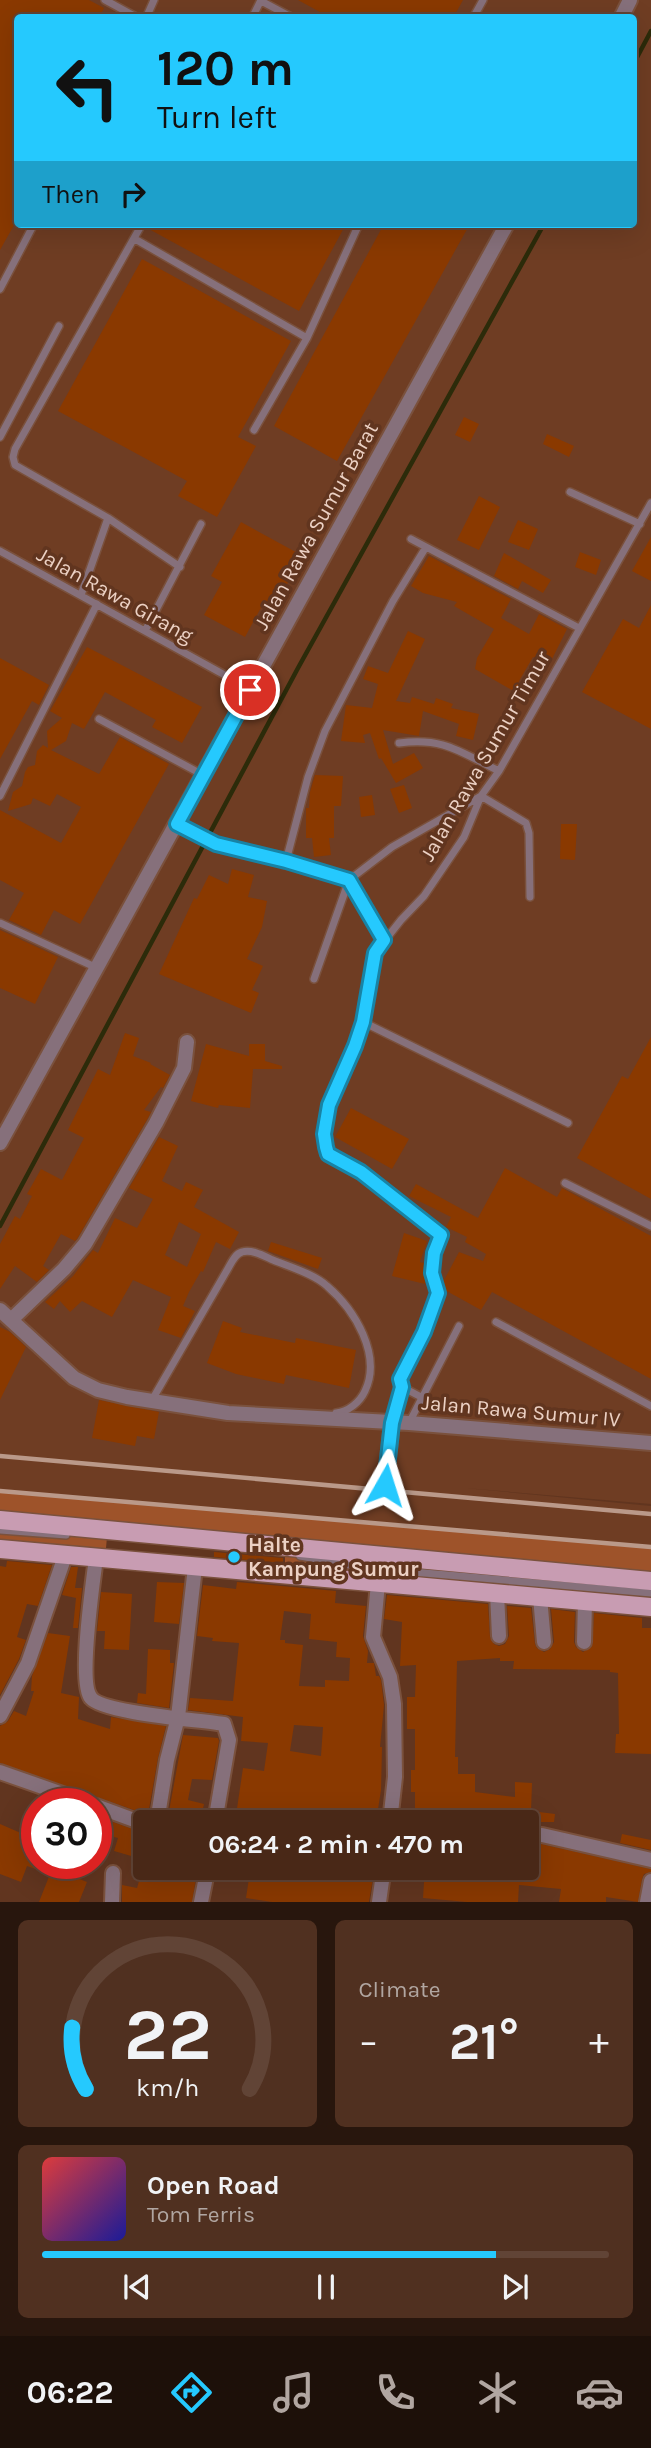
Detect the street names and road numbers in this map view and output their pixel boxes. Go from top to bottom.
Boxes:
street label: Jalan Rawa Sumur Barat [249,418,383,634]
street label: Jalan Rawa Girang [33,542,197,648]
street label: Jalan Rawa Sumur Timur [415,646,555,865]
street label: Jalan Rawa Sumur IV [421,1390,622,1432]

